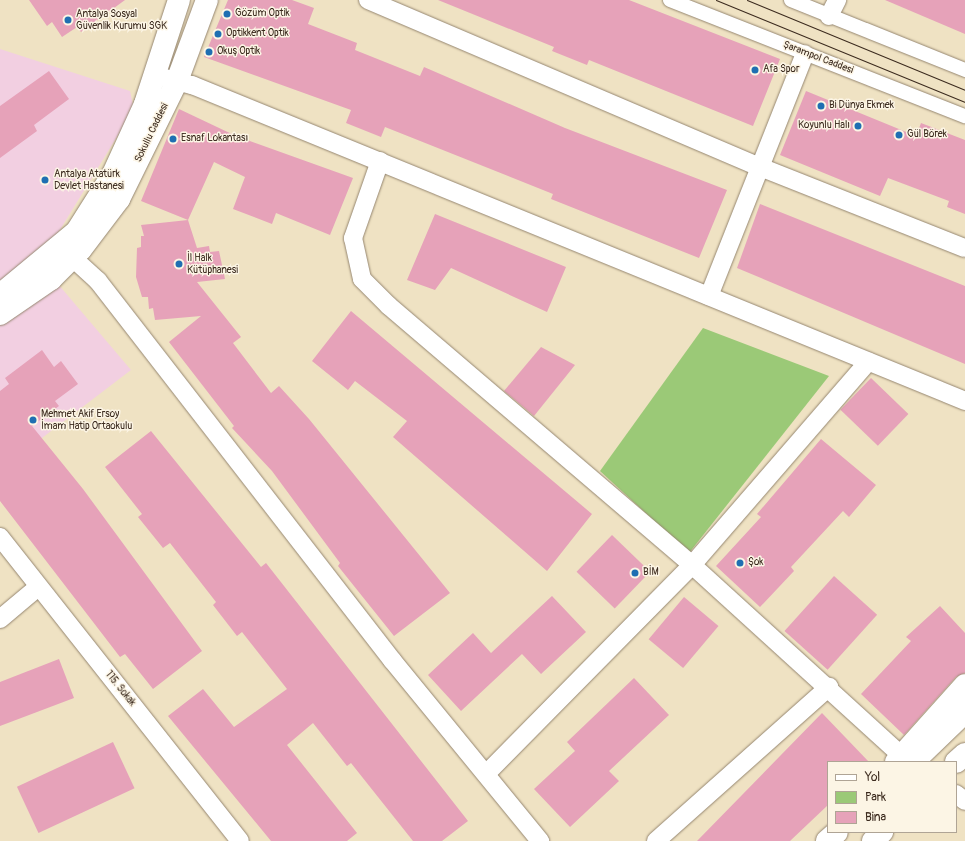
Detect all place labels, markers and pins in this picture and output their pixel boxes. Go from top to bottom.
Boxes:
place label: Antalya Sosyal Güvenlik Kurumu SGK [76,8,167,32]
place label: Gözüm Optik [235,8,290,20]
marker: Gözüm Optik [222,9,232,19]
marker: Antalya Sosyal Güvenlik Kurumu SGK [63,15,73,25]
place label: Optikkent Optik [226,28,289,40]
marker: Optikkent Optik [213,29,223,39]
place label: Okuş Optik [217,46,260,58]
marker: Okuş Optik [204,47,214,57]
place label: Afa Spor [763,64,799,76]
marker: Afa Spor [750,65,760,75]
place label: Bi Dünya Ekmek [829,100,894,112]
marker: Bi Dünya Ekmek [816,101,826,111]
place label: Koyunlu Halı [798,120,850,132]
marker: Koyunlu Halı [853,121,863,131]
place label: Gül Börek [907,129,947,141]
marker: Gül Börek [894,130,904,140]
place label: Esnaf Lokantası [181,133,248,145]
marker: Esnaf Lokantası [168,134,178,144]
place label: Antalya Atatürk Devlet Hastanesi [54,168,124,192]
marker: Antalya Atatürk Devlet Hastanesi [39,174,51,186]
place label: İl Halk Kütüphanesi [187,252,238,276]
marker: İl Halk Kütüphanesi [174,259,184,269]
place label: Mehmet Akif Ersoy İmam Hatip Ortaokulu [41,408,132,432]
marker: Mehmet Akif Ersoy İmam Hatip Ortaokulu [28,415,38,425]
place label: Şok [748,557,763,569]
marker: Şok [735,558,745,568]
place label: BİM [643,567,659,579]
marker: BİM [630,568,640,578]

